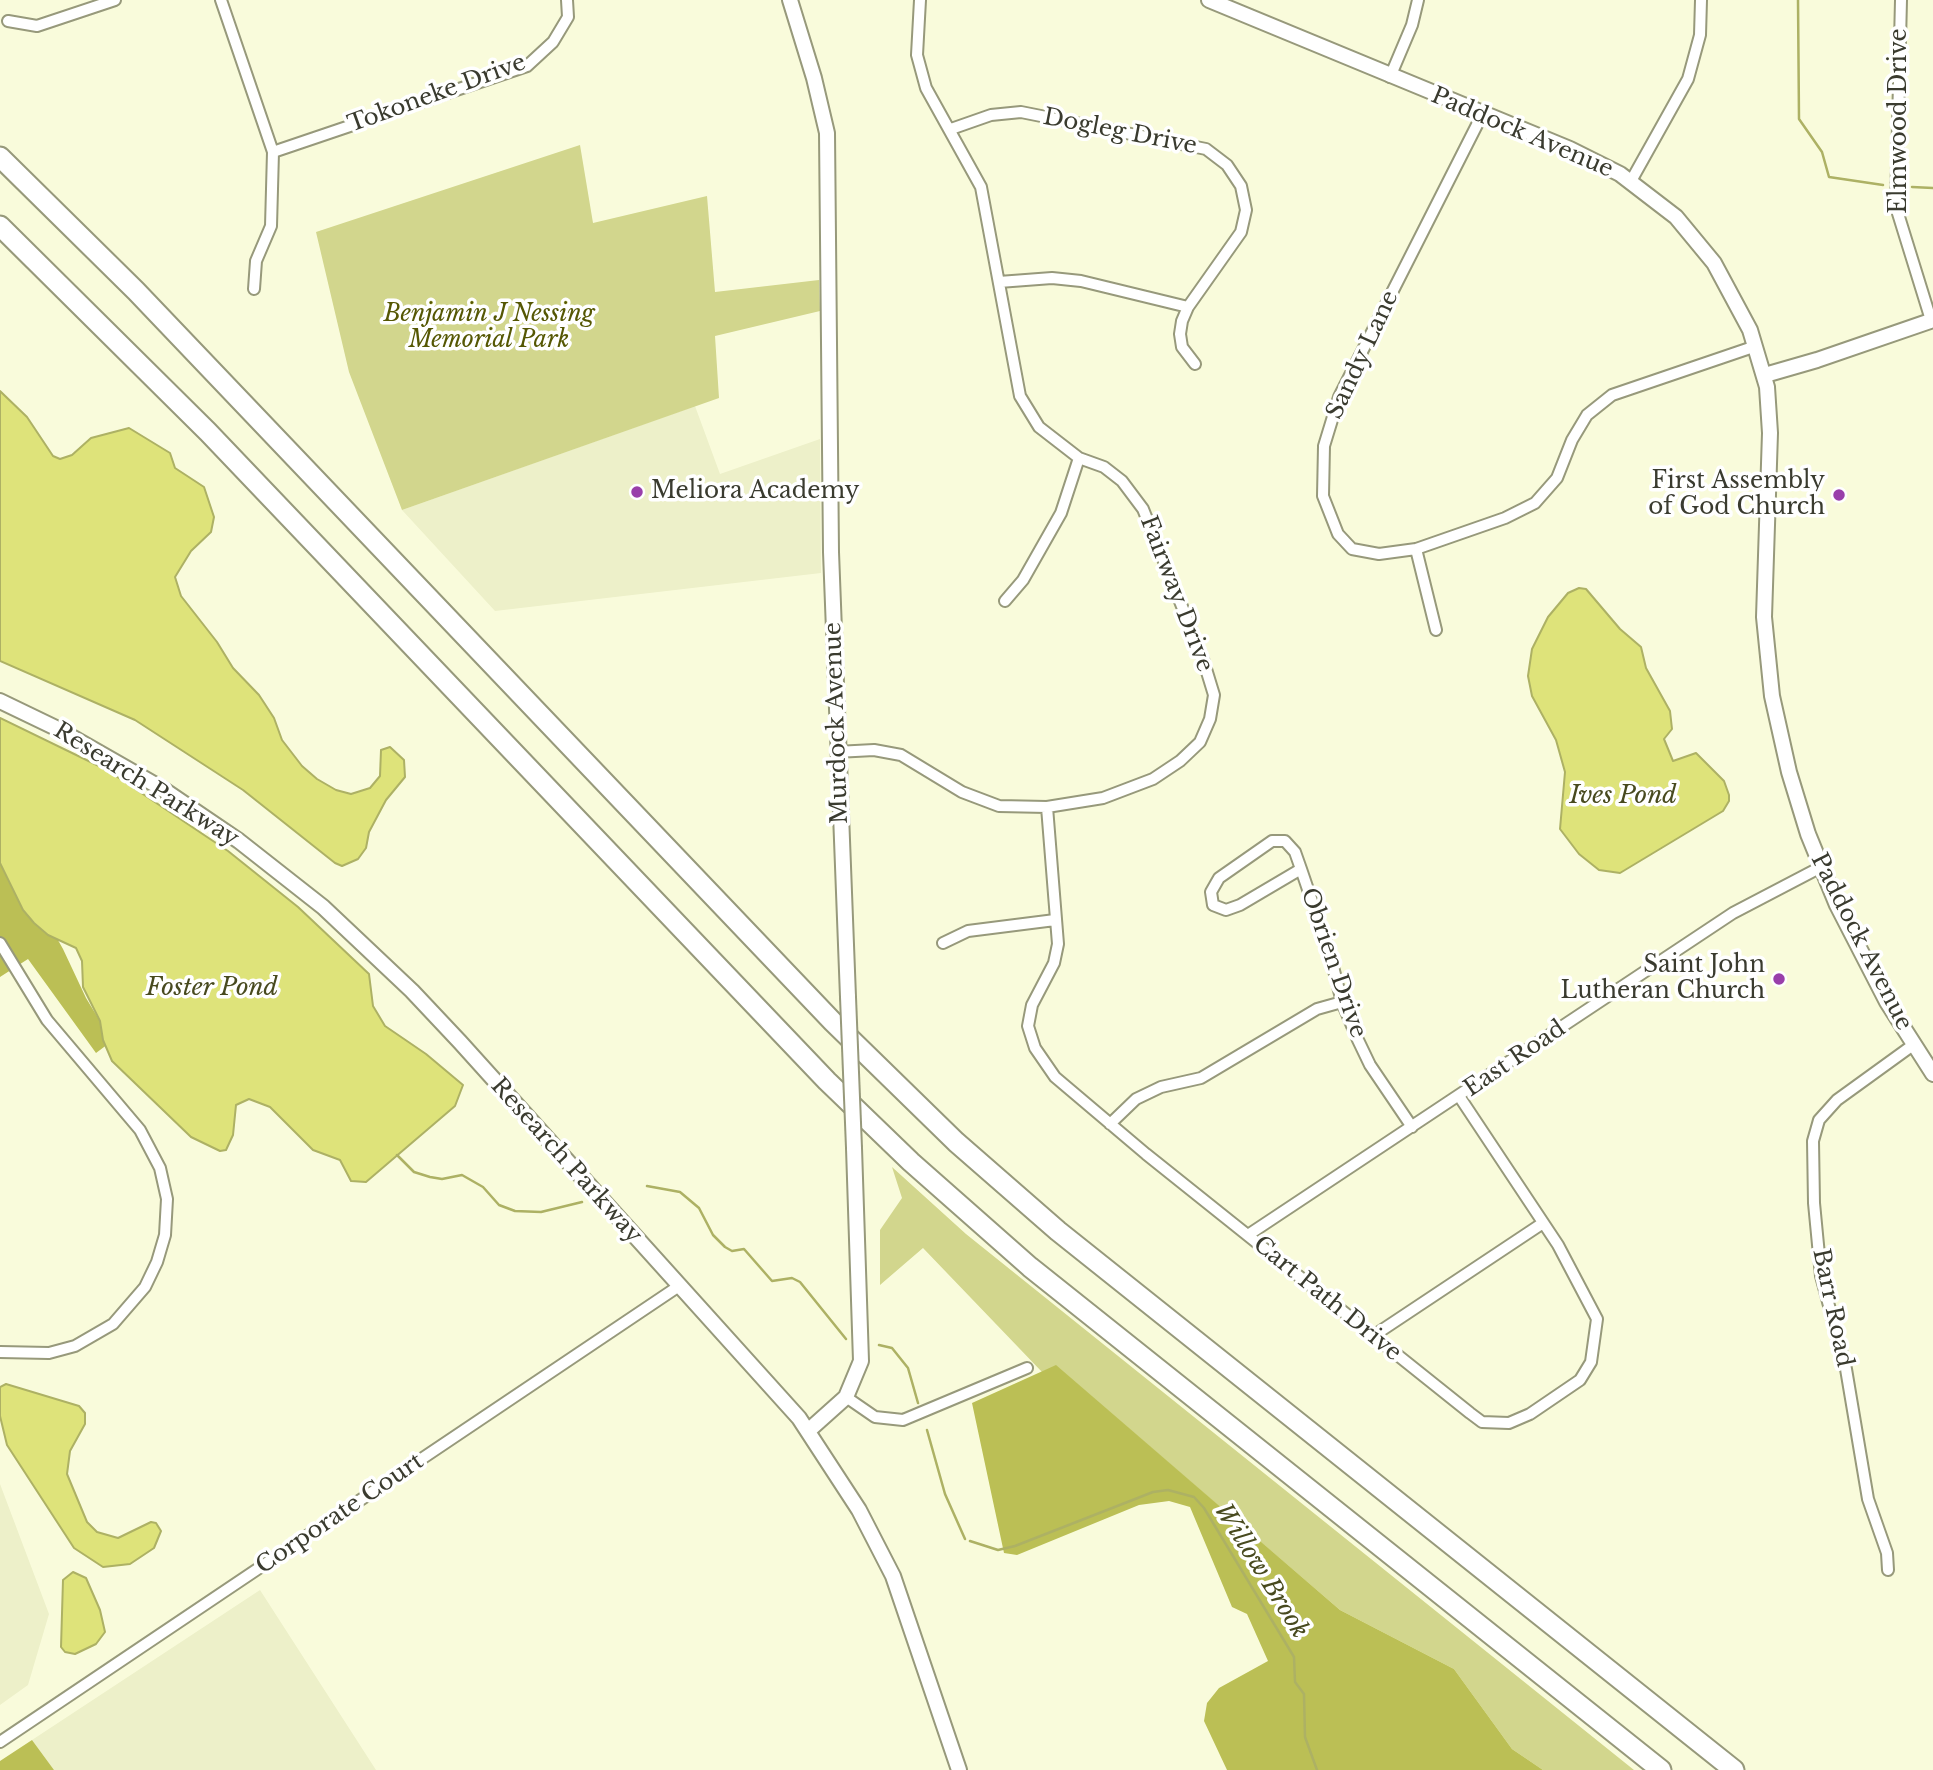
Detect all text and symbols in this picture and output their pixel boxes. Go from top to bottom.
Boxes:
street label: Elmwood Drive [1886,28,1914,214]
street label: Tokoneke Drive [344,49,530,139]
street label: Paddock Avenue [1427,82,1617,184]
street label: Dogleg Drive [1041,104,1199,160]
street label: Sandy Lane [1321,286,1405,424]
park label: Benjamin J Nessing Memorial Park [384,301,594,355]
place label: First Assembly of God Church [1648,468,1825,522]
place label: Meliora Academy [651,478,859,506]
marker: Meliora Academy [629,484,645,500]
marker: First Assembly of God Church [1831,487,1847,503]
street label: Fairway Drive [1134,512,1218,676]
street label: Murdock Avenue [820,622,854,824]
street label: Research Parkway [48,717,244,853]
water label: Ives Pond [1569,782,1677,810]
street label: Paddock Avenue [1804,849,1918,1035]
street label: Obrien Drive [1294,884,1372,1042]
place label: Saint John Lutheran Church [1560,952,1765,1006]
marker: Saint John Lutheran Church [1771,971,1787,987]
water label: Foster Pond [146,974,278,1002]
street label: East Road [1459,1015,1571,1103]
street label: Research Parkway [485,1073,647,1249]
street label: Cart Path Drive [1247,1231,1407,1367]
street label: Barr Road [1806,1246,1858,1370]
street label: Corporate Court [251,1448,429,1580]
water label: Willow Brook [1208,1498,1314,1644]

